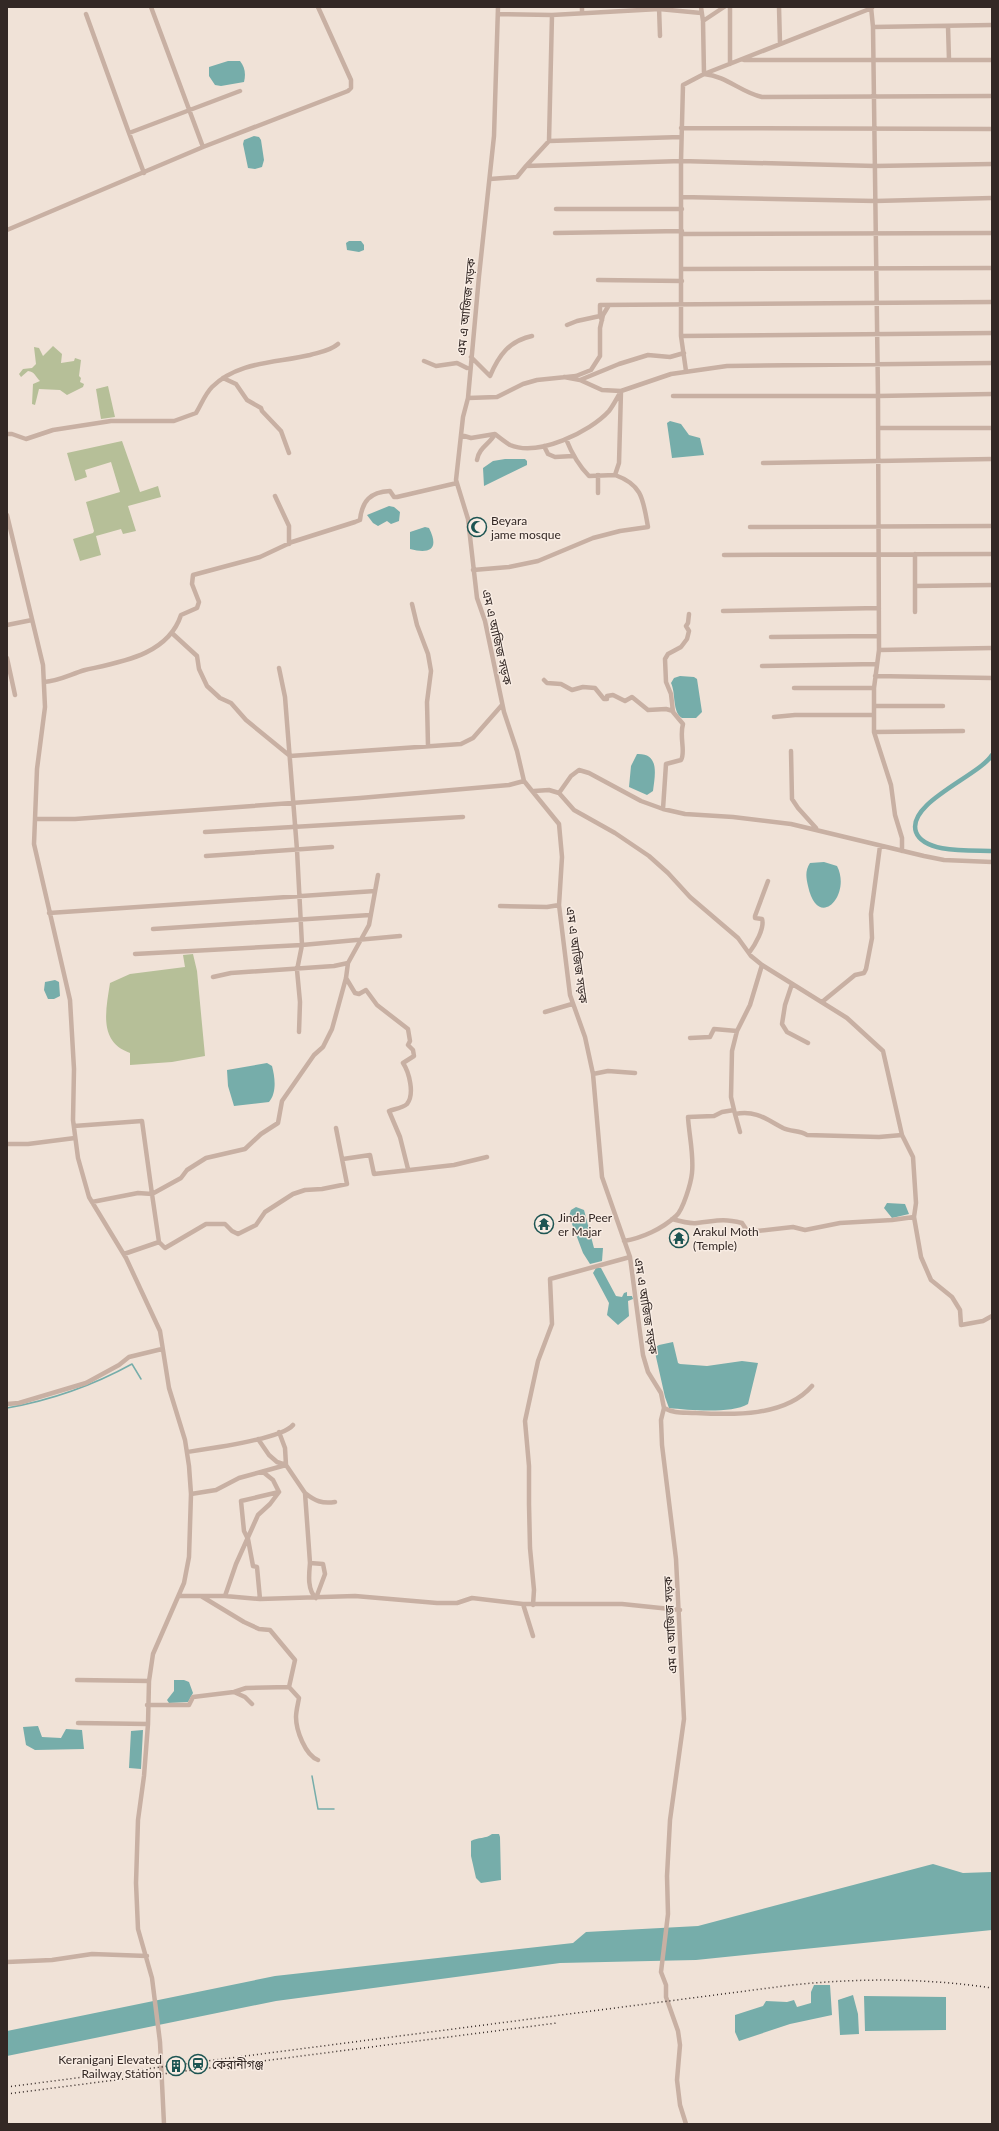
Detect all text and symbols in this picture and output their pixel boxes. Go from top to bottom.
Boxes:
street label: এম এ আজিজ সড়ক [453,257,479,356]
place label: Beyara jame mosque [490,513,561,542]
mosque icon: Beyara jame mosque [466,516,488,538]
street label: এম এ আজিজ সড়ক [479,588,515,687]
street label: এম এ আজিজ সড়ক [563,906,591,1005]
place label: Jinda Peer er Majar [558,1210,613,1239]
temple icon: Jinda Peer er Majar [533,1213,555,1235]
place label: Arakul Moth (Temple) [693,1224,759,1253]
temple icon: Arakul Moth (Temple) [668,1227,690,1249]
street label: এম এ আজিজ সড়ক [631,1257,661,1356]
street label: এম এ আজিজ সড়ক [660,1576,680,1674]
place label: Keraniganj Elevated Railway Station [58,2052,162,2081]
station icon: কেরানীগঞ্জ [187,2053,209,2075]
building icon: Keraniganj Elevated Railway Station [165,2055,187,2077]
place label: কেরানীগঞ্জ [212,2057,264,2072]

